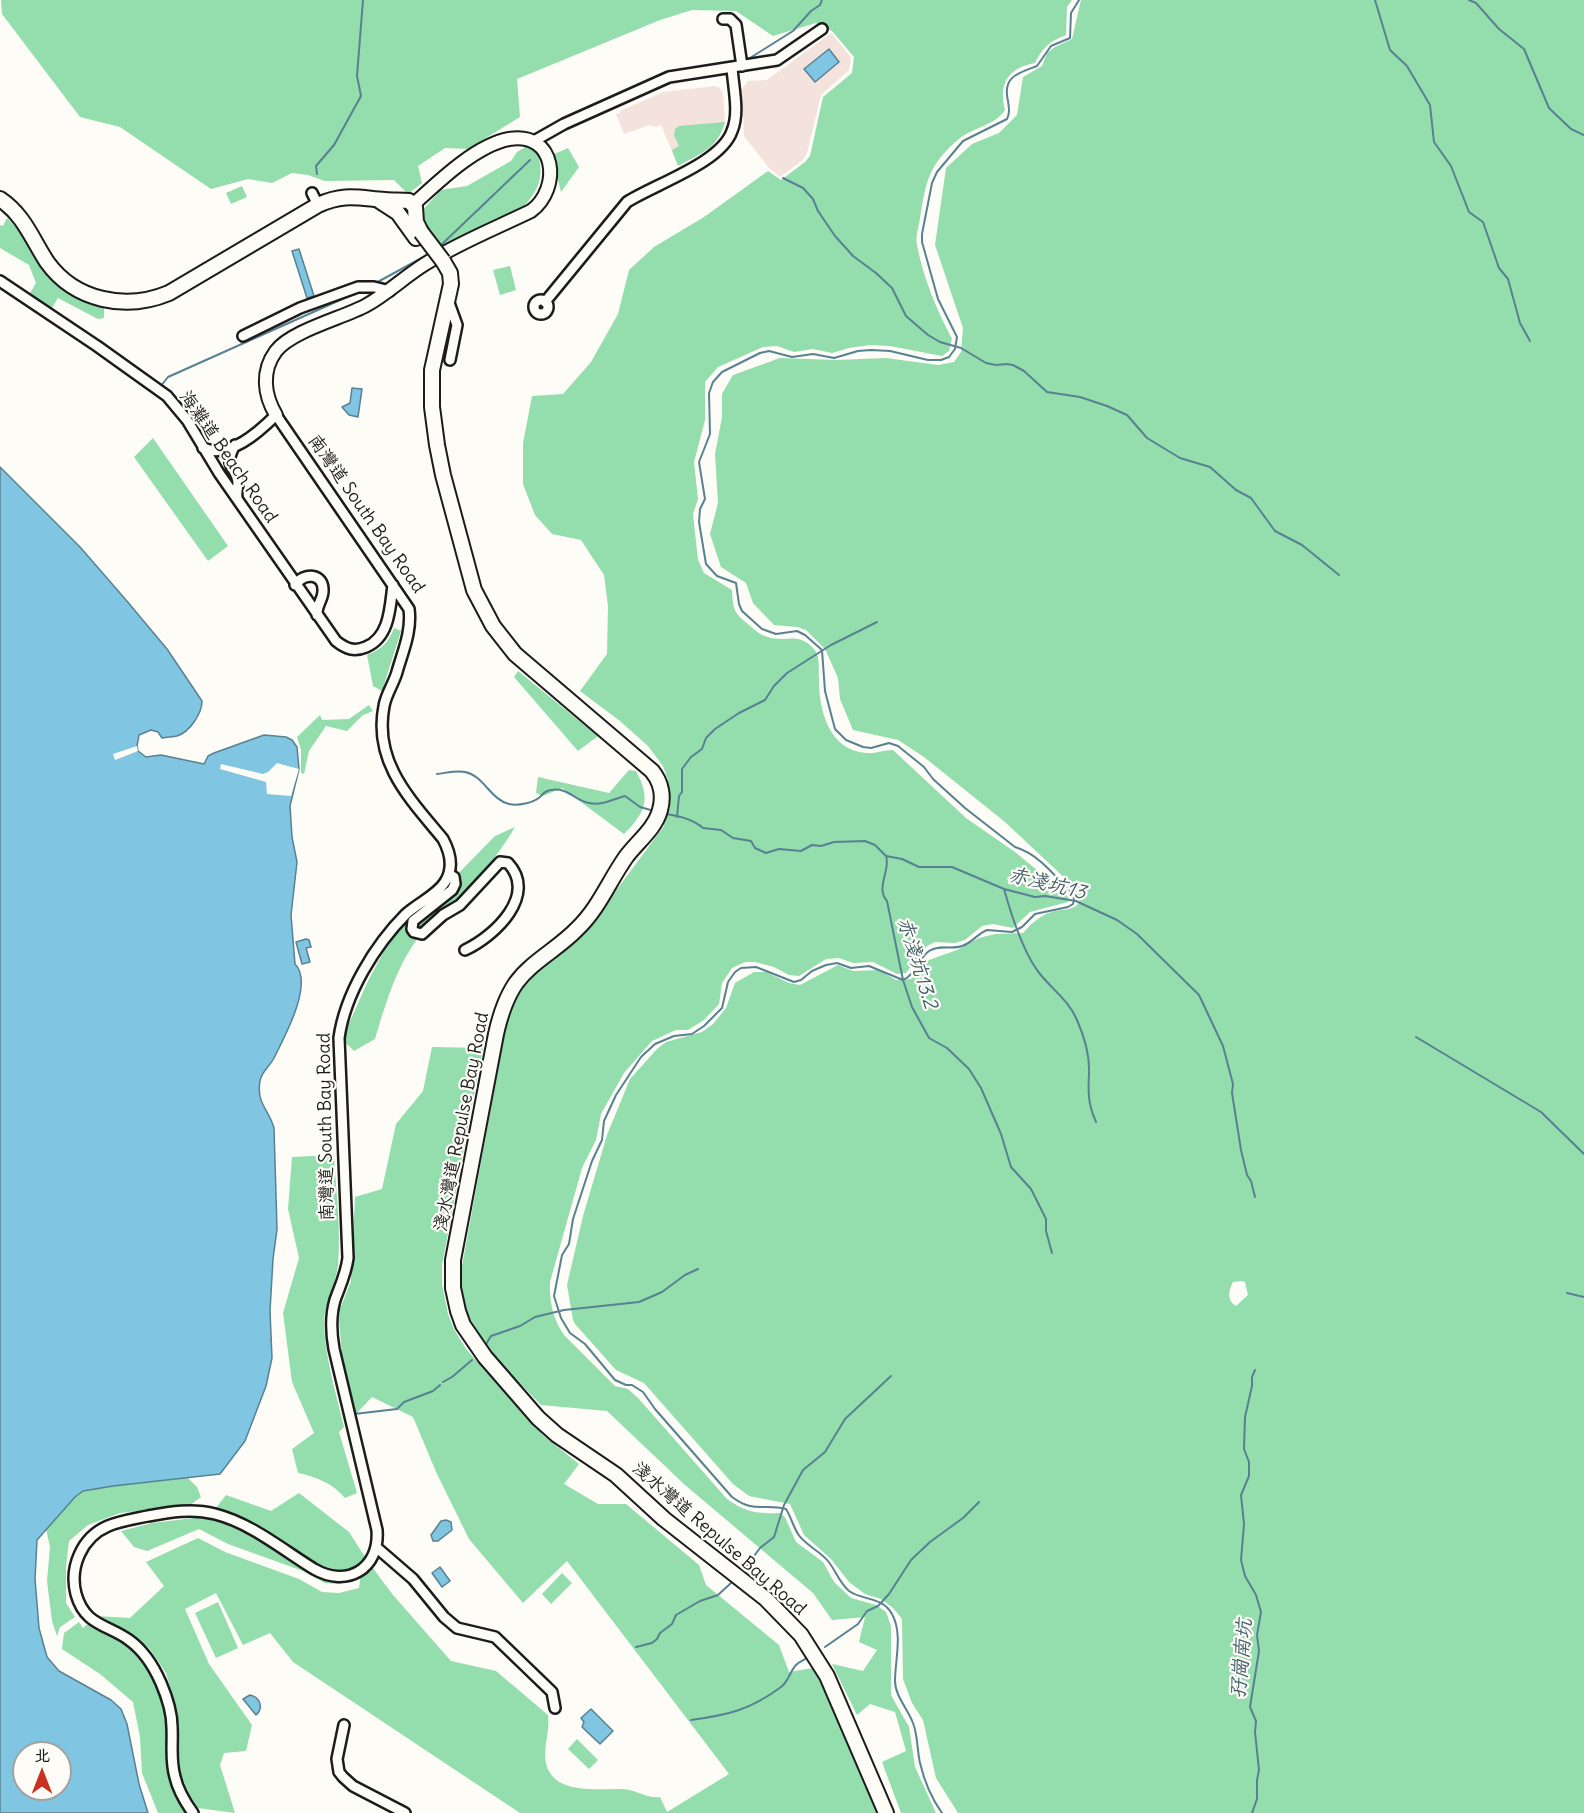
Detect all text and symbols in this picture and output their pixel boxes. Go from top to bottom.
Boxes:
street label: 海灘道 Beach Road [174,387,282,527]
street label: 南灣道 South Bay Road [303,431,429,597]
water label: 赤淺坑13 [1006,863,1088,905]
water label: 赤淺坑13.2 [892,914,942,1012]
street label: 淺水灣道 Repulse Bay Road [430,1011,494,1233]
street label: 南灣道 South Bay Road [314,1033,338,1221]
street label: 淺水灣道 Repulse Bay Road [628,1458,810,1620]
water label: 孖崗南坑 [1227,1618,1257,1700]
north arrow [12,1741,72,1801]
text: 北 [34,1745,50,1765]

